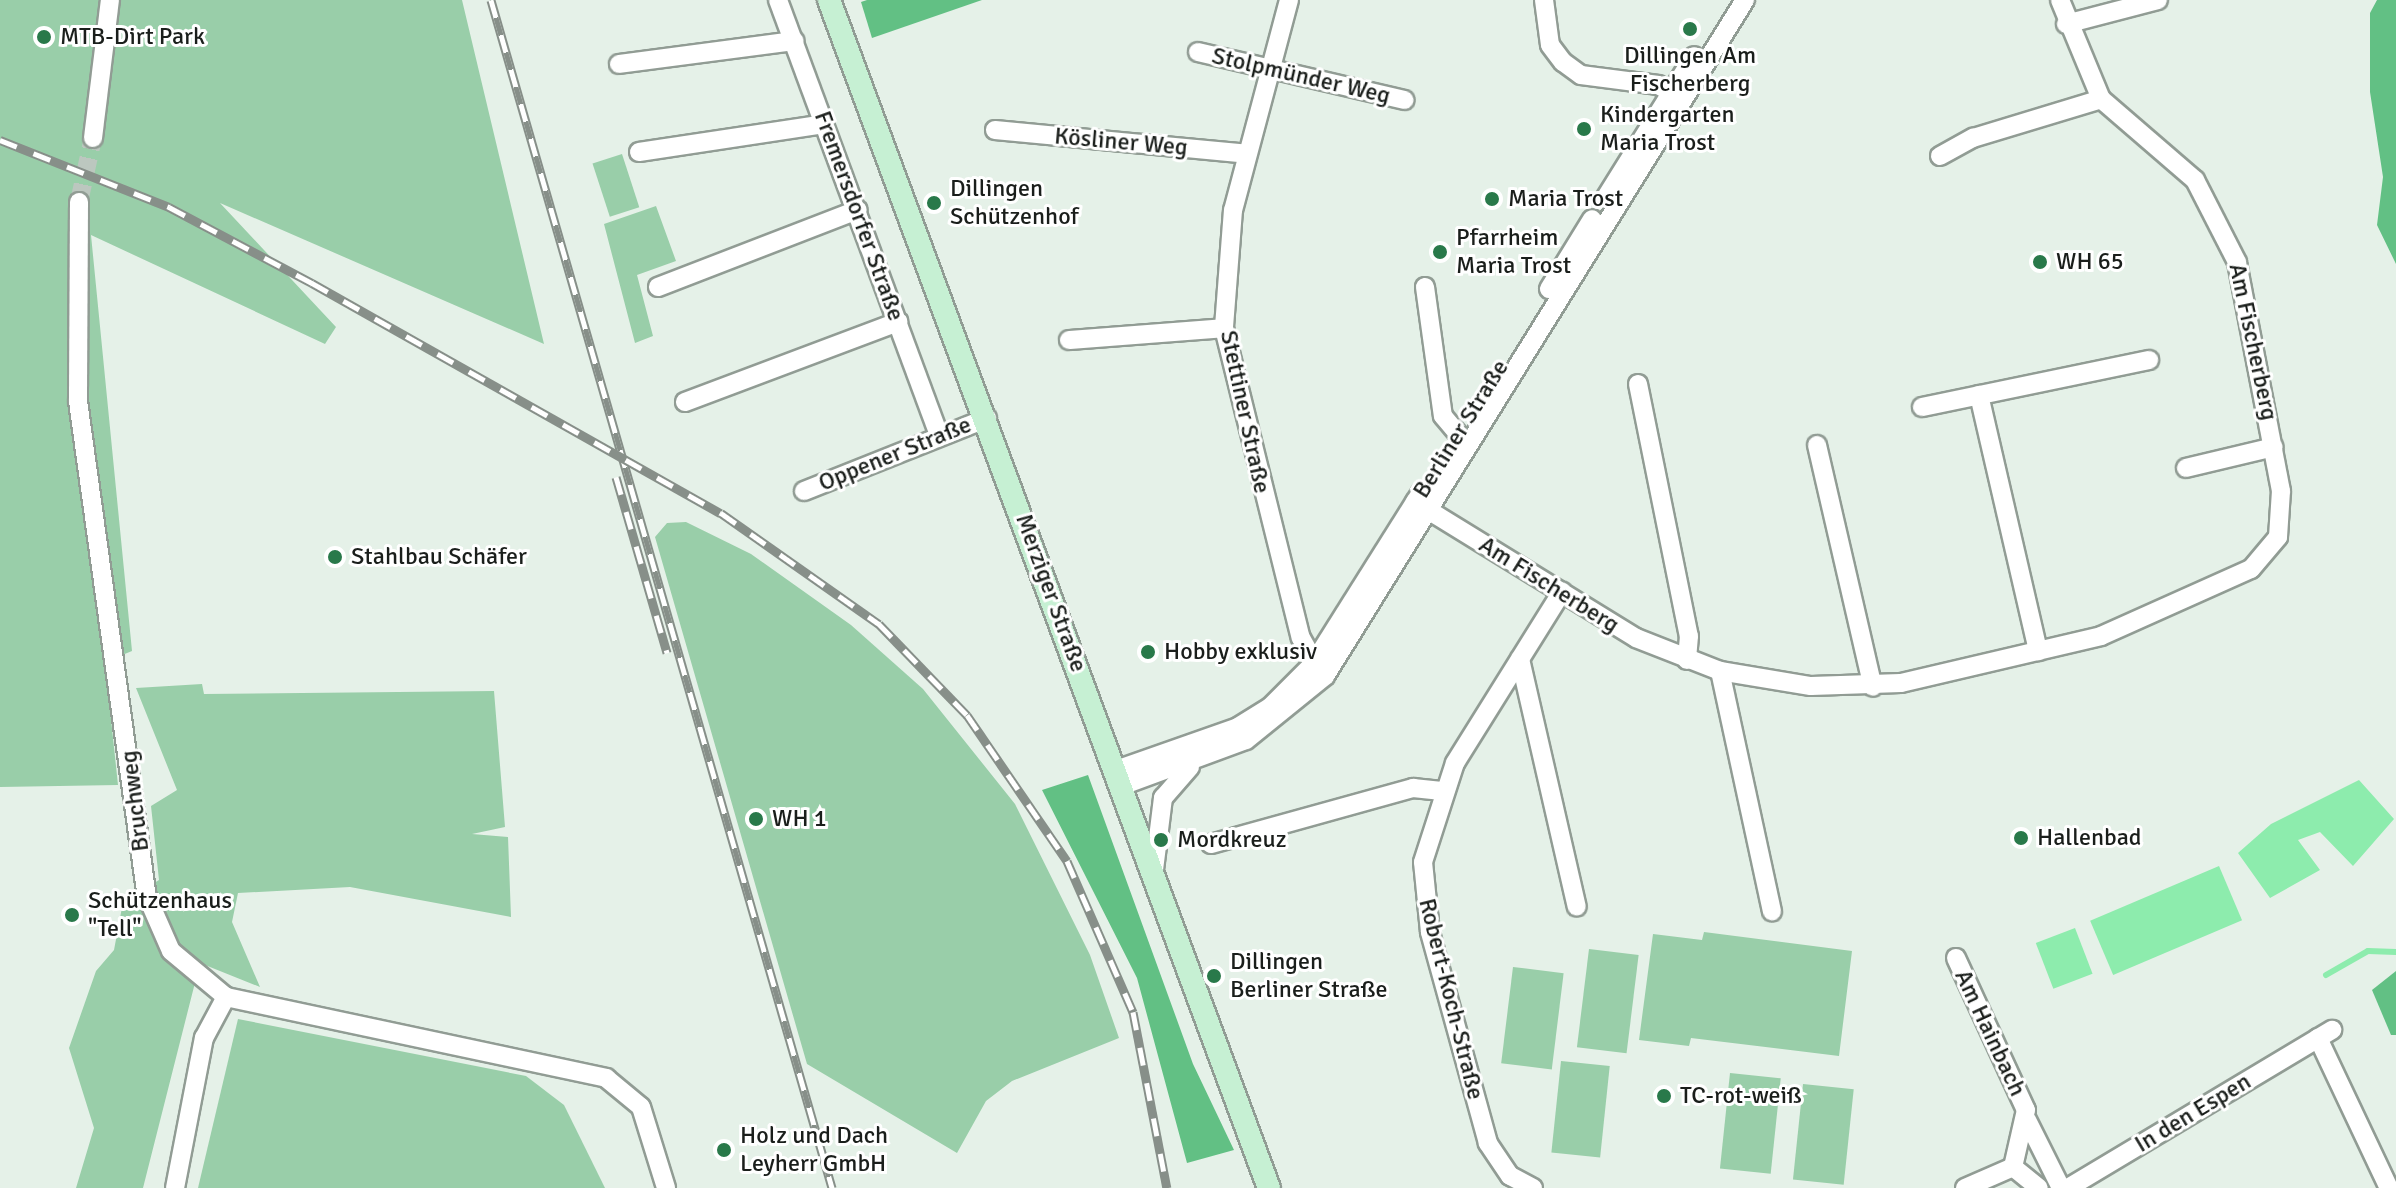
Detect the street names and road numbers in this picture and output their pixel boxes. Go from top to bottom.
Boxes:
street label: Stolpmünder Weg [1209,41,1393,111]
street label: Fremersdorfer Straße [808,107,910,325]
street label: Kösliner Weg [1053,122,1189,162]
street label: Am Fischerberg [2222,261,2284,423]
street label: Stettiner Straße [1214,328,1276,496]
street label: Berliner Straße [1407,355,1515,503]
street label: Oppener Straße [814,410,976,498]
street label: Merziger Straße [1009,510,1093,676]
street label: Am Fischerberg [1474,530,1624,640]
street label: Bruchweg [115,749,155,853]
street label: Robert-Koch-Straße [1412,895,1490,1103]
street label: Am Hainbach [1948,965,2032,1101]
street label: In den Espen [2130,1067,2256,1159]

